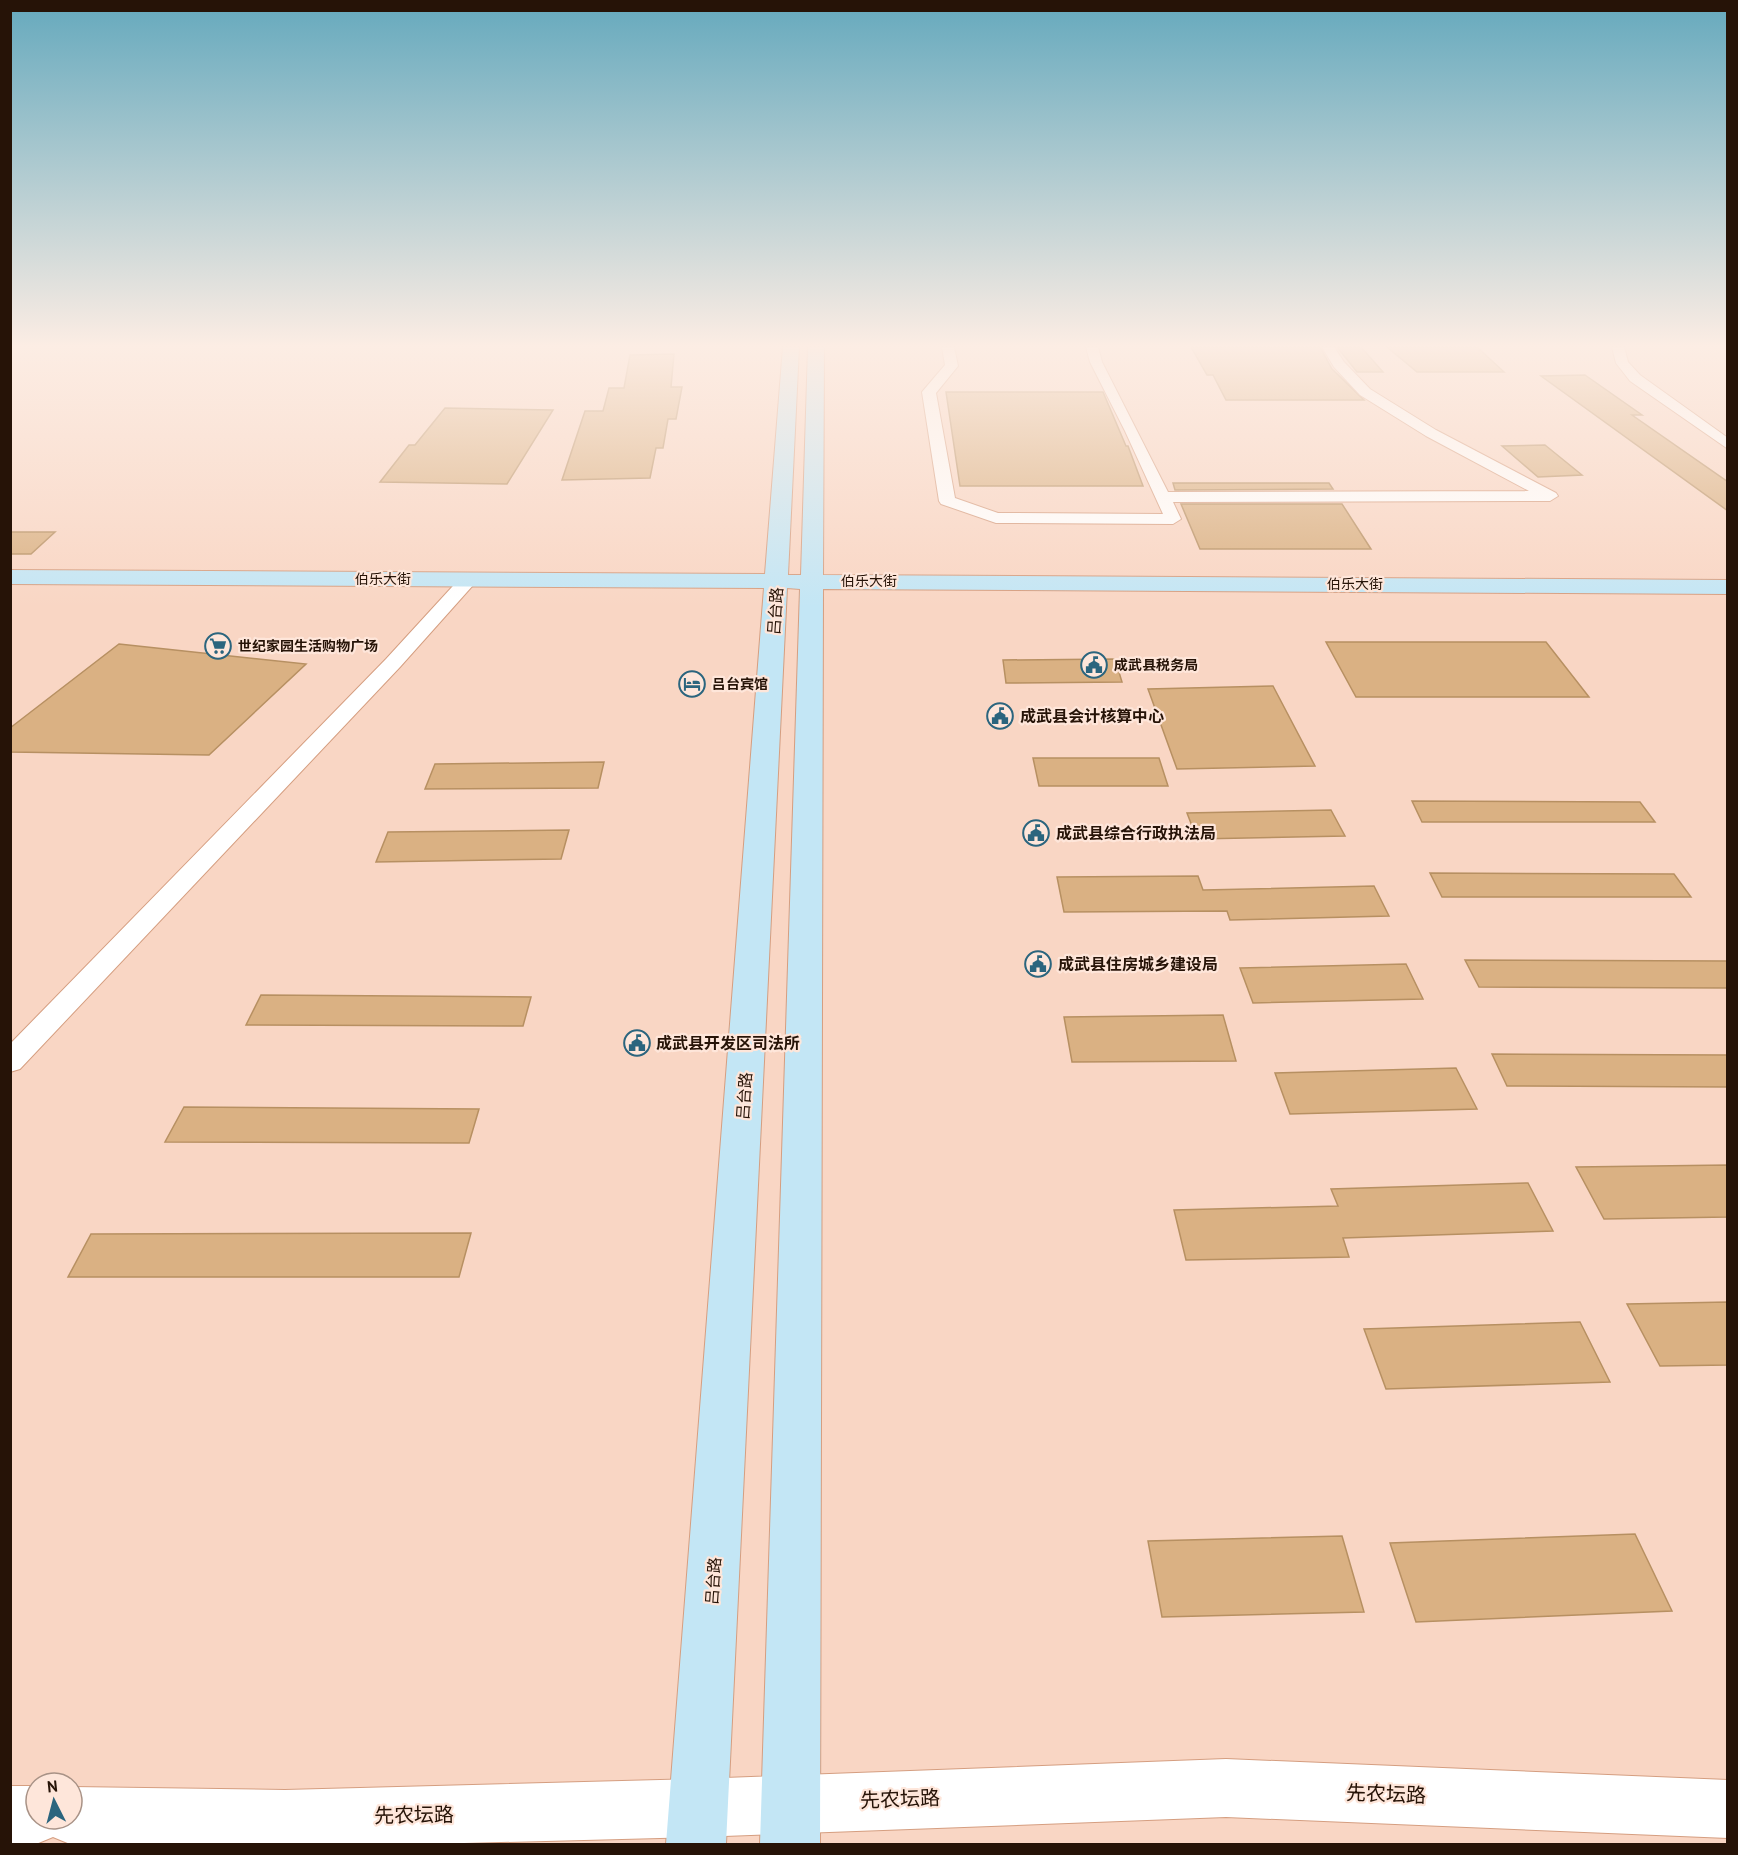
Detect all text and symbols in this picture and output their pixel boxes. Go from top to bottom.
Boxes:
street label: 伯乐大街 [355,570,411,588]
street label: 伯乐大街 [841,572,897,590]
street label: 伯乐大街 [1327,575,1383,593]
street label: 吕台路 [763,586,787,636]
supermarket icon: 世纪家园生活购物广场 [203,631,233,661]
place label: 世纪家园生活购物广场 [238,637,378,655]
public building icon: 成武县税务局 [1079,650,1109,680]
place label: 成武县税务局 [1114,656,1198,674]
hotel icon: 吕台宾馆 [677,669,707,699]
place label: 吕台宾馆 [712,675,768,693]
public building icon: 成武县会计核算中心 [985,701,1015,731]
place label: 成武县会计核算中心 [1020,706,1164,726]
public building icon: 成武县综合行政执法局 [1021,818,1051,848]
place label: 成武县综合行政执法局 [1056,823,1216,843]
public building icon: 成武县住房城乡建设局 [1023,949,1053,979]
place label: 成武县住房城乡建设局 [1058,954,1218,974]
public building icon: 成武县开发区司法所 [622,1028,652,1058]
place label: 成武县开发区司法所 [656,1033,800,1053]
street label: 吕台路 [732,1071,756,1121]
street label: 吕台路 [701,1556,725,1606]
north arrow [24,1771,84,1831]
text: N [46,1776,59,1797]
street label: 先农坛路 [1346,1780,1426,1808]
street label: 先农坛路 [860,1785,940,1813]
street label: 先农坛路 [374,1801,454,1829]

